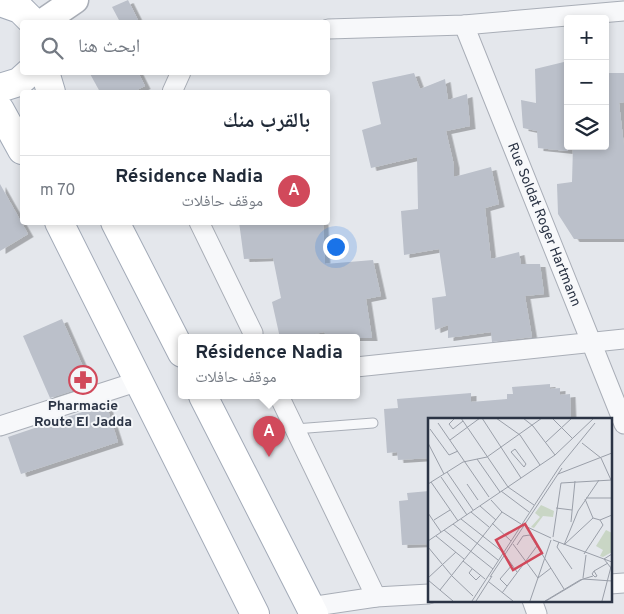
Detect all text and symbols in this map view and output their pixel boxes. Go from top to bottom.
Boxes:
map controls [564,15,609,150]
button: + [564,15,609,60]
search box [20,20,330,75]
icon: search [38,34,66,62]
text: ابحث هنا [78,35,140,59]
button: − [564,60,609,105]
button: layers [564,105,609,150]
text: بالقرب منك [223,108,310,135]
street label: Rue Soldat Roger Hartmann [504,140,584,309]
text: Résidence Nadia [115,165,263,189]
text: 70 m [40,181,75,201]
text: A [288,181,300,201]
text: موقف حافلات [182,192,263,212]
your location [323,234,349,260]
popup [178,334,360,399]
text: Résidence Nadia [195,341,343,365]
pharmacy icon: Pharmacie Route El Jadda [68,365,98,395]
text: موقف حافلات [195,368,277,388]
place label: Pharmacie Route El Jadda [34,398,132,431]
pin: A [253,416,285,457]
inset map [428,418,612,602]

